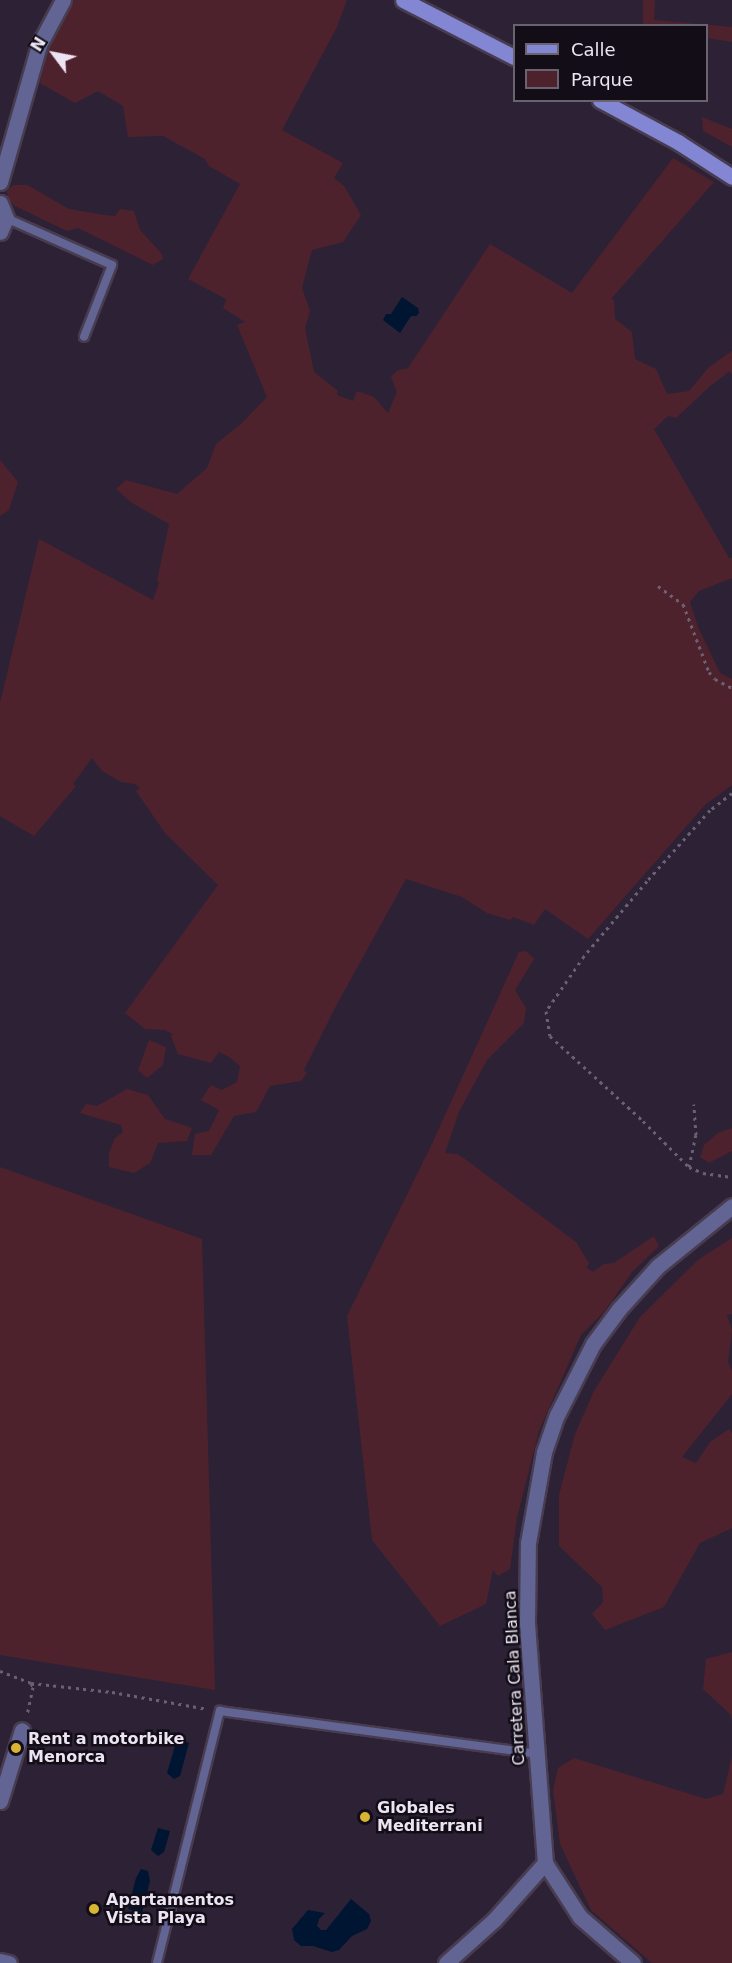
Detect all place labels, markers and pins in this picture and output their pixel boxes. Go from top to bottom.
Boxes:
place label: Rent a motorbike Menorca [28,1729,184,1767]
marker: Rent a motorbike Menorca [9,1741,23,1755]
place label: Globales Mediterrani [377,1798,483,1836]
marker: Globales Mediterrani [358,1810,372,1824]
place label: Apartamentos Vista Playa [106,1890,234,1928]
marker: Apartamentos Vista Playa [87,1902,101,1916]

